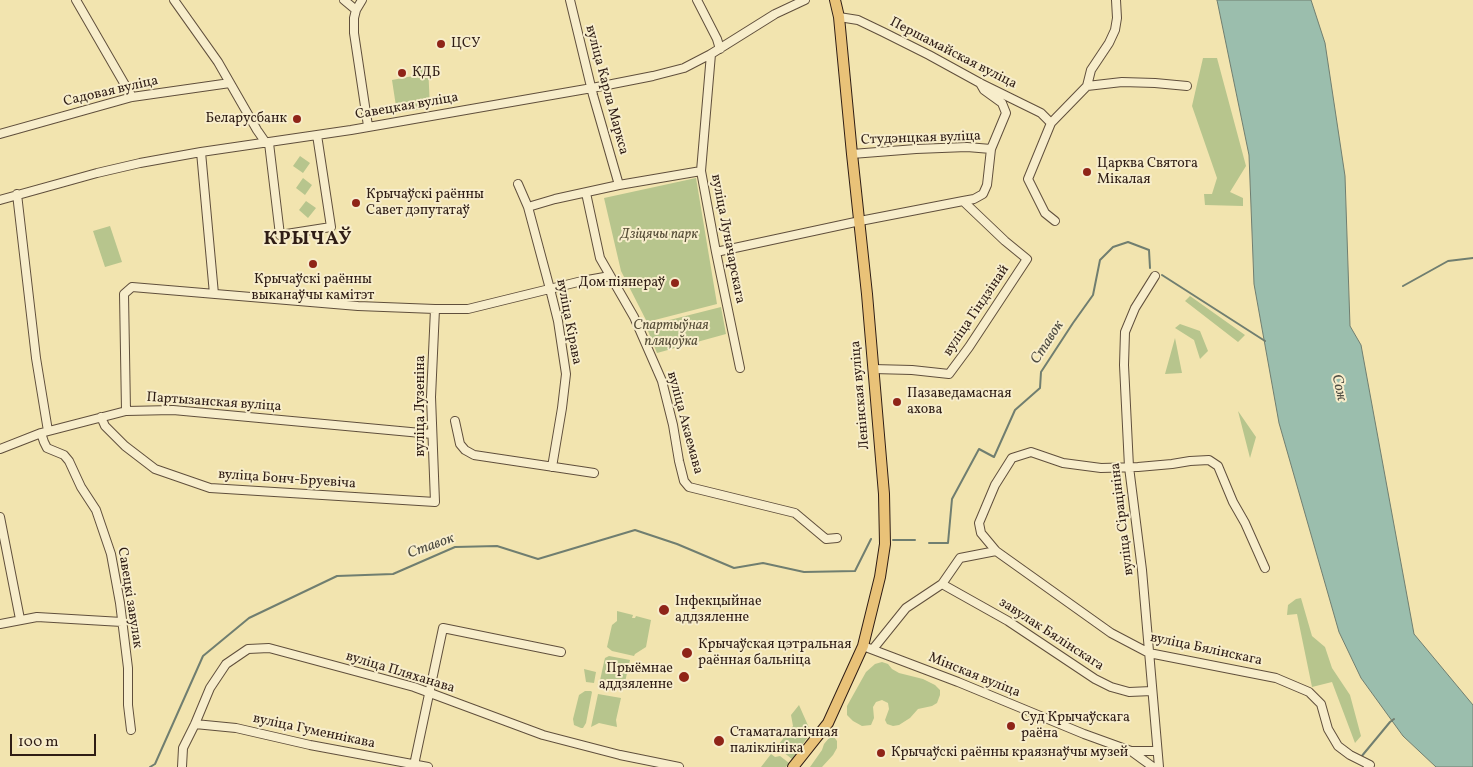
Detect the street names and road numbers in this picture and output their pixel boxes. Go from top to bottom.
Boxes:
street label: Першамайская вуліца [886,15,1020,93]
street label: вуліца Карла Маркса [581,23,631,157]
street label: Садовая вуліца [62,73,160,111]
street label: Савецкая вуліца [354,90,460,124]
street label: Студэнцкая вуліца [861,129,981,149]
street label: вуліца Луначарскага [706,173,748,305]
street label: вуліца Гіндзінай [940,262,1014,360]
street label: вуліца Кірава [551,278,585,366]
street label: Ленінская вуліца [848,340,874,450]
street label: вуліца Лузеніна [413,355,429,457]
street label: вуліца Акаемава [662,370,706,476]
street label: Партызанская вуліца [146,390,282,416]
street label: вуліца Сірацініна [1108,462,1138,576]
street label: вуліца Бонч-Бруевіча [218,467,356,493]
street label: Савецкі завулак [113,546,145,650]
street label: завулак Бялінскага [995,595,1107,675]
street label: вуліца Бялінскага [1148,630,1264,670]
street label: вуліца Пляханава [343,648,457,698]
street label: Мінская вуліца [926,650,1022,702]
street label: вуліца Гуменнікава [251,711,377,753]

